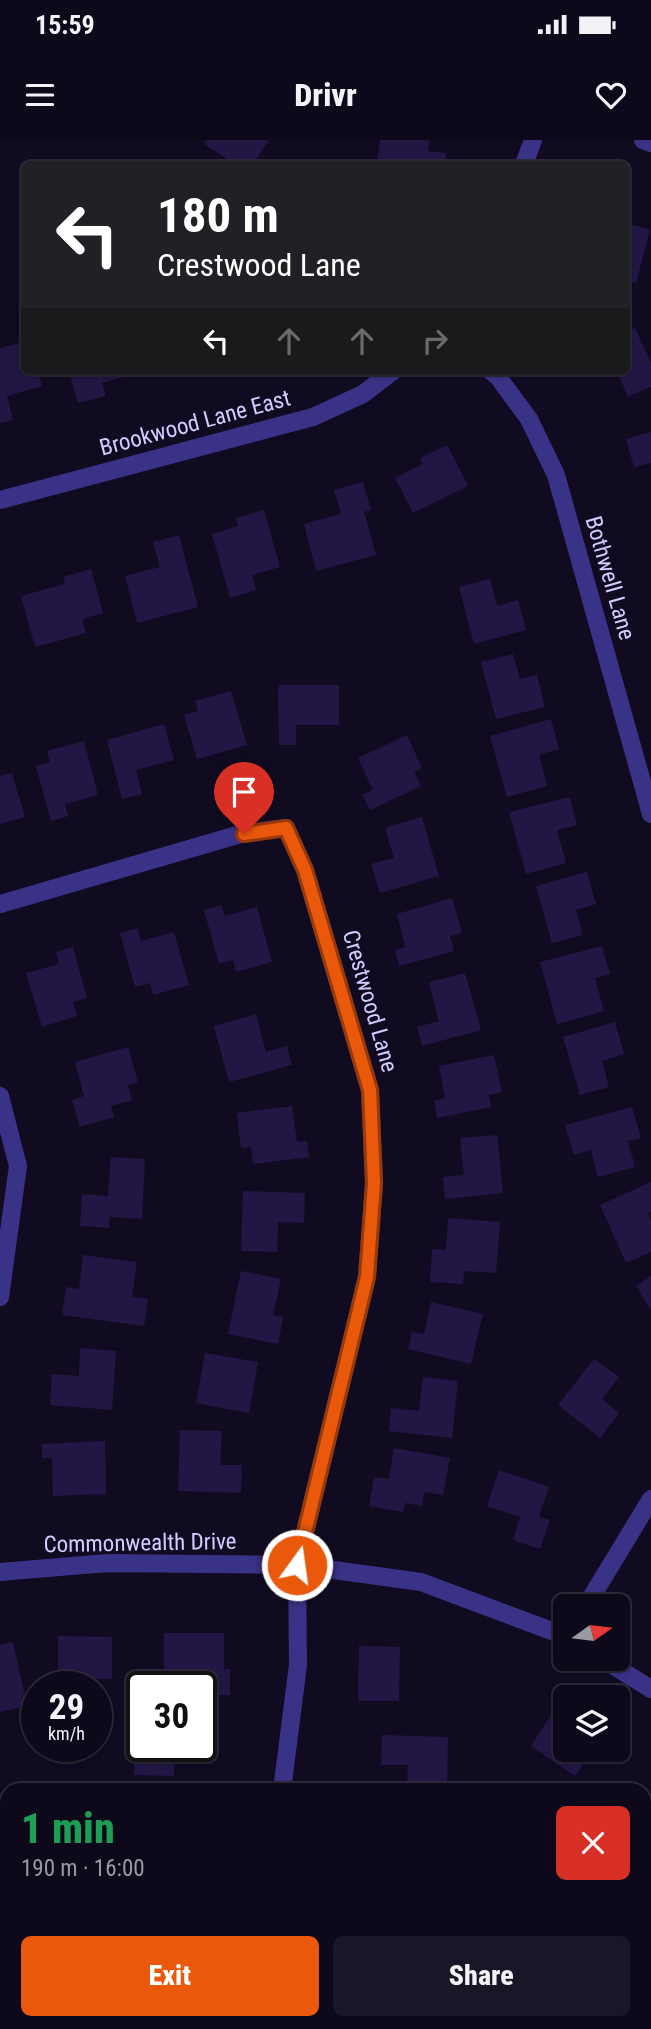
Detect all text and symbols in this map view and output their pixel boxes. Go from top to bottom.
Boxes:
text: 15:59 [35,10,95,40]
icon: menu [21,76,59,114]
text: Drivr [294,76,357,114]
icon: heart [592,76,630,114]
text: 180 m [157,187,279,244]
icon: left [42,189,133,280]
text: Crestwood Lane [157,246,361,284]
icon: left [197,322,235,360]
icon: ahead [270,322,308,360]
icon: ahead [343,322,381,360]
icon: right [416,322,454,360]
street label: Brookwood Lane East [97,385,293,461]
street label: Bothwell Lane [579,513,641,643]
pin [214,762,274,834]
icon: arrive [225,773,263,811]
street label: Crestwood Lane [337,927,403,1075]
street label: Commonwealth Drive [43,1528,237,1558]
position arrow [260,1528,334,1602]
north arrow [553,1594,630,1671]
map controls [553,1594,630,1762]
speed limit sign: 30 [126,1671,217,1762]
button: layers [553,1685,630,1762]
text: 29 [49,1687,84,1728]
text: km/h [48,1723,85,1744]
text: 1 min [21,1804,115,1853]
button: close [556,1806,630,1880]
text: 190 m · 16:00 [21,1855,145,1882]
button: Exit [21,1936,319,2016]
button: Share [333,1936,630,2016]

